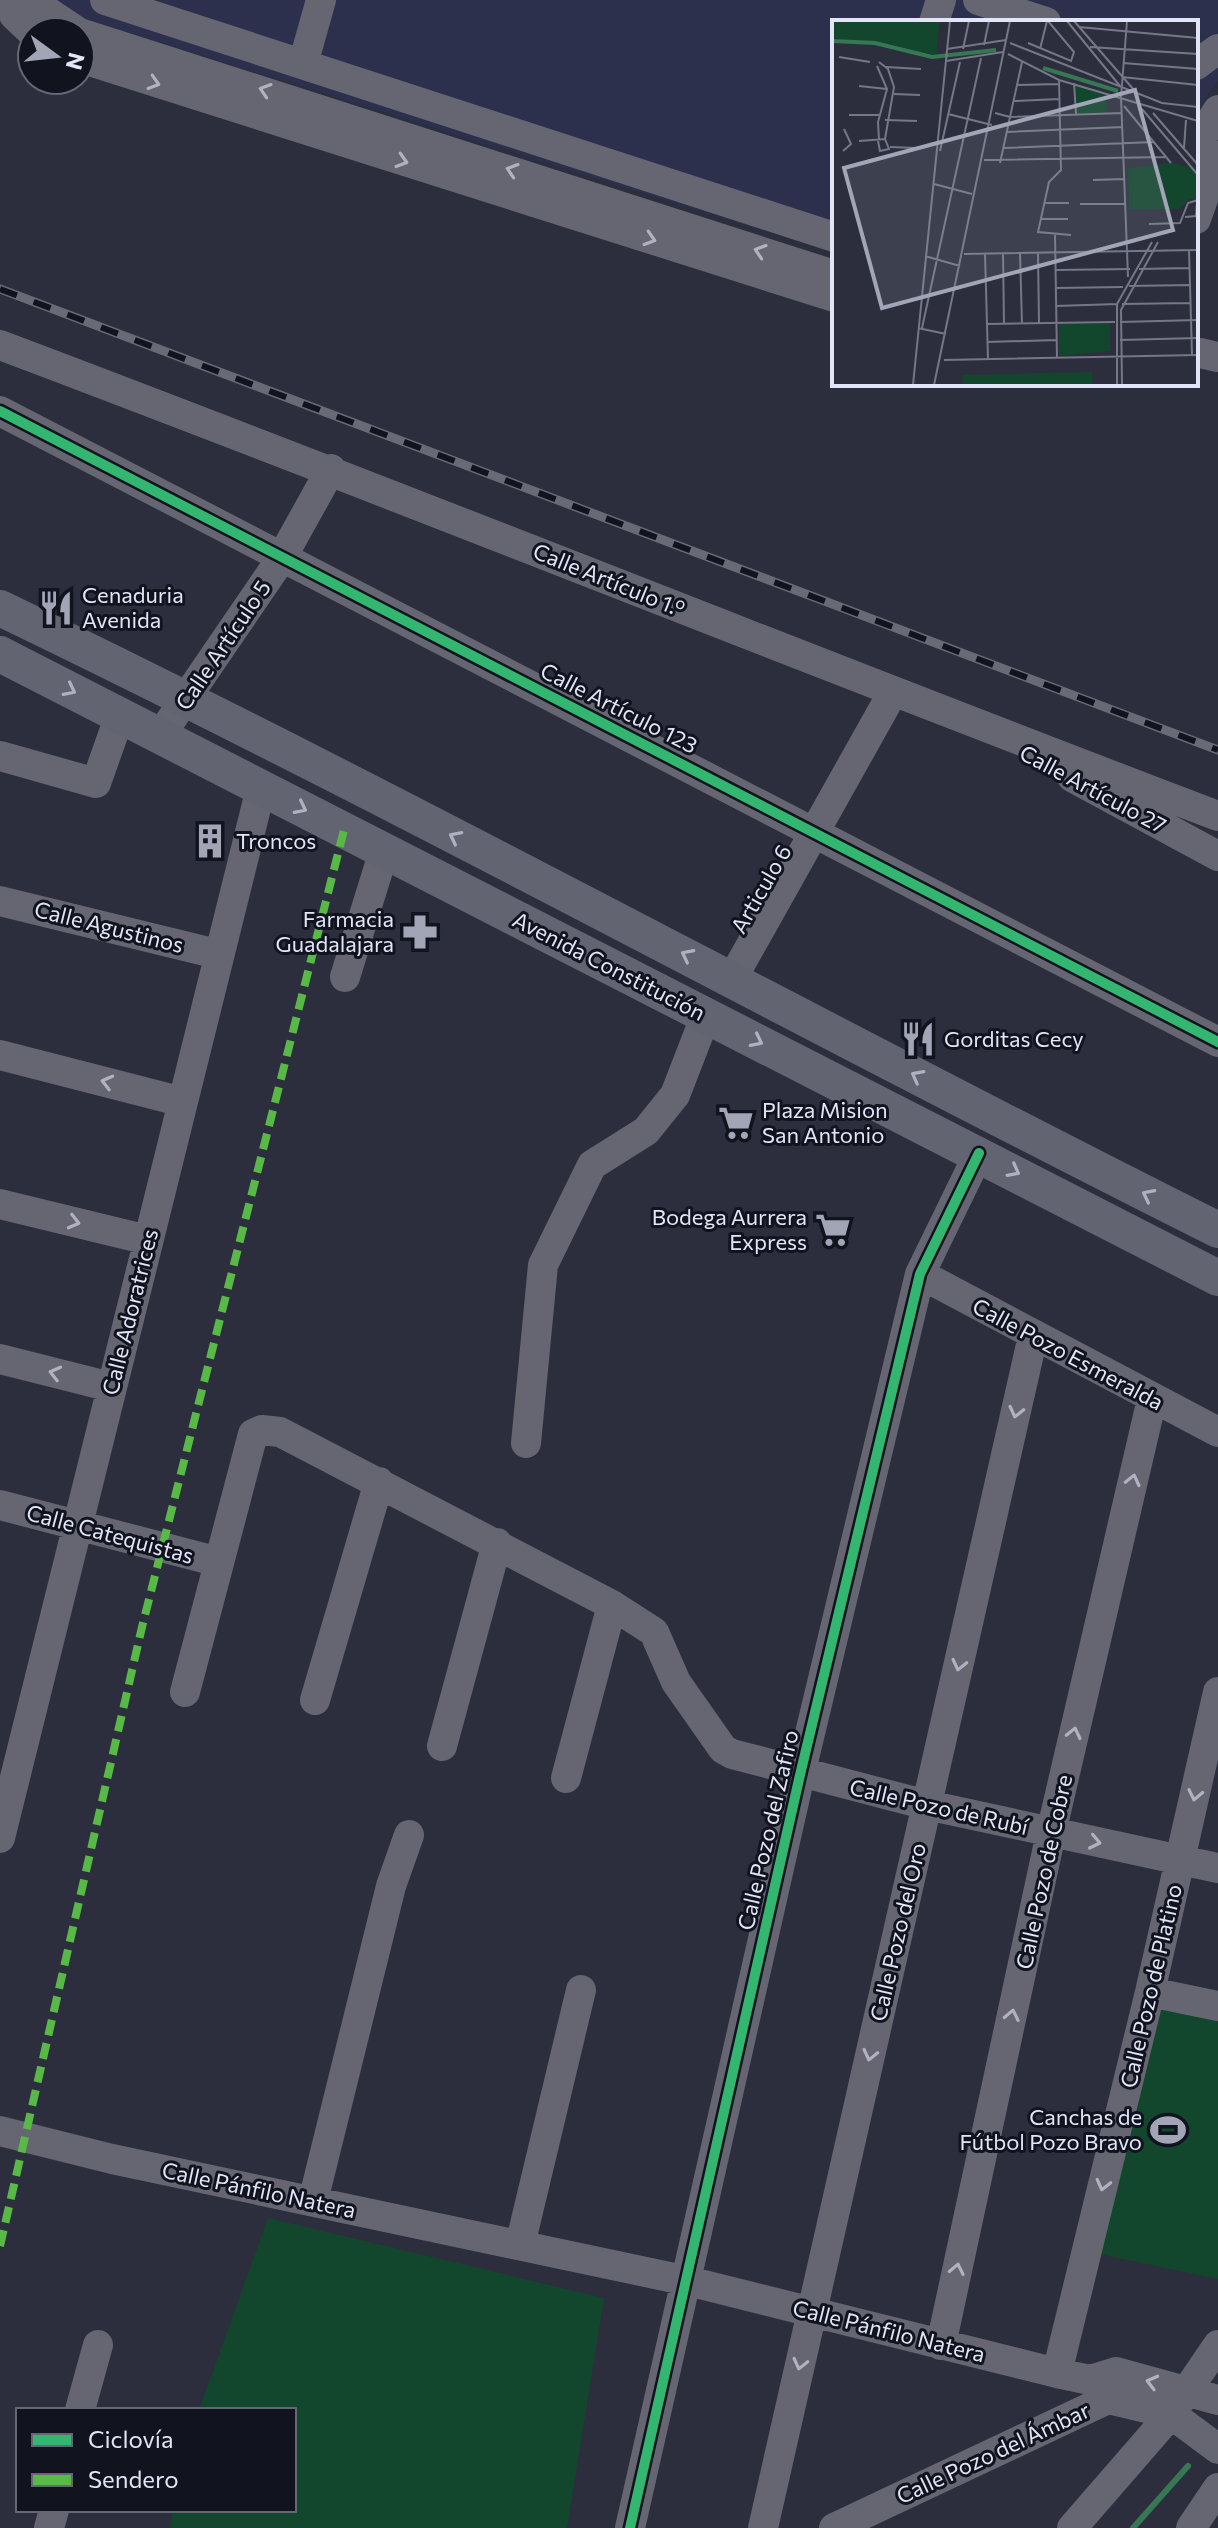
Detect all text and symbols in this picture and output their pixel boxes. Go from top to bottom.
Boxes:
north arrow [16,16,96,96]
inset map [832,20,1198,386]
text: N [61,50,91,73]
one-way arrow [147,74,160,90]
one-way arrow [259,84,273,100]
one-way arrow [395,152,408,168]
one-way arrow [506,164,520,180]
one-way arrow [643,230,656,246]
one-way arrow [753,244,767,260]
street label: Calle Artículo 1.º [529,537,689,622]
street label: Calle Artículo 5 [169,575,276,715]
place label: Cenaduria Avenida [82,581,184,633]
restaurant icon: Cenaduria Avenida [37,589,75,627]
street label: Calle Artículo 123 [536,656,702,759]
one-way arrow [61,680,76,695]
street label: Calle Artículo 27 [1015,739,1171,839]
one-way arrow [293,798,307,814]
building icon: Troncos [191,822,229,860]
place label: Troncos [236,827,316,854]
one-way arrow [449,831,464,847]
street label: Articulo 6 [724,840,797,938]
street label: Calle Agustinos [32,895,186,958]
place label: Farmacia Guadalajara [276,905,394,957]
street label: Avenida Constitución [508,905,710,1026]
pharmacy icon: Farmacia Guadalajara [401,913,439,951]
one-way arrow [680,950,695,965]
restaurant icon: Gorditas Cecy [899,1020,937,1058]
place label: Gorditas Cecy [944,1025,1084,1052]
one-way arrow [749,1031,764,1046]
one-way arrow [910,1071,925,1086]
one-way arrow [101,1075,115,1092]
place label: Plaza Mision San Antonio [762,1096,888,1148]
supermarket icon: Plaza Mision San Antonio [717,1104,755,1142]
one-way arrow [1005,1162,1020,1177]
one-way arrow [1142,1189,1157,1204]
place label: Bodega Aurrera Express [652,1203,807,1255]
supermarket icon: Bodega Aurrera Express [814,1211,852,1249]
one-way arrow [66,1213,80,1230]
street label: Calle Adoratrices [96,1226,163,1398]
street label: Calle Pozo Esmeralda [968,1292,1168,1415]
one-way arrow [49,1365,63,1382]
one-way arrow [1008,1404,1025,1418]
one-way arrow [1124,1474,1141,1487]
street label: Calle Catequistas [24,1498,197,1569]
one-way arrow [951,1658,968,1672]
street label: Calle Pozo del Zafiro [731,1727,804,1933]
one-way arrow [1065,1727,1082,1741]
street label: Calle Pozo de Cobre [1010,1772,1077,1972]
street label: Calle Pozo de Rubí [847,1773,1032,1840]
one-way arrow [1187,1788,1204,1802]
one-way arrow [1088,1833,1101,1850]
street label: Calle Pozo del Oro [864,1840,931,2024]
street label: Calle Pozo de Platino [1114,1881,1187,2090]
one-way arrow [1003,2008,1020,2022]
one-way arrow [862,2048,879,2062]
place label: Canchas de Fútbol Pozo Bravo [960,2103,1142,2155]
sports icon: Canchas de Fútbol Pozo Bravo [1149,2111,1187,2149]
street label: Calle Pánfilo Natera [160,2156,358,2223]
one-way arrow [1096,2177,1113,2191]
one-way arrow [948,2262,965,2276]
street label: Calle Pánfilo Natera [790,2294,988,2367]
one-way arrow [792,2356,809,2370]
one-way arrow [1146,2375,1159,2391]
street label: Calle Pozo del Ámbar [892,2396,1094,2509]
legend [16,2408,296,2512]
text: Ciclovía [88,2424,174,2453]
text: Sendero [88,2464,179,2493]

